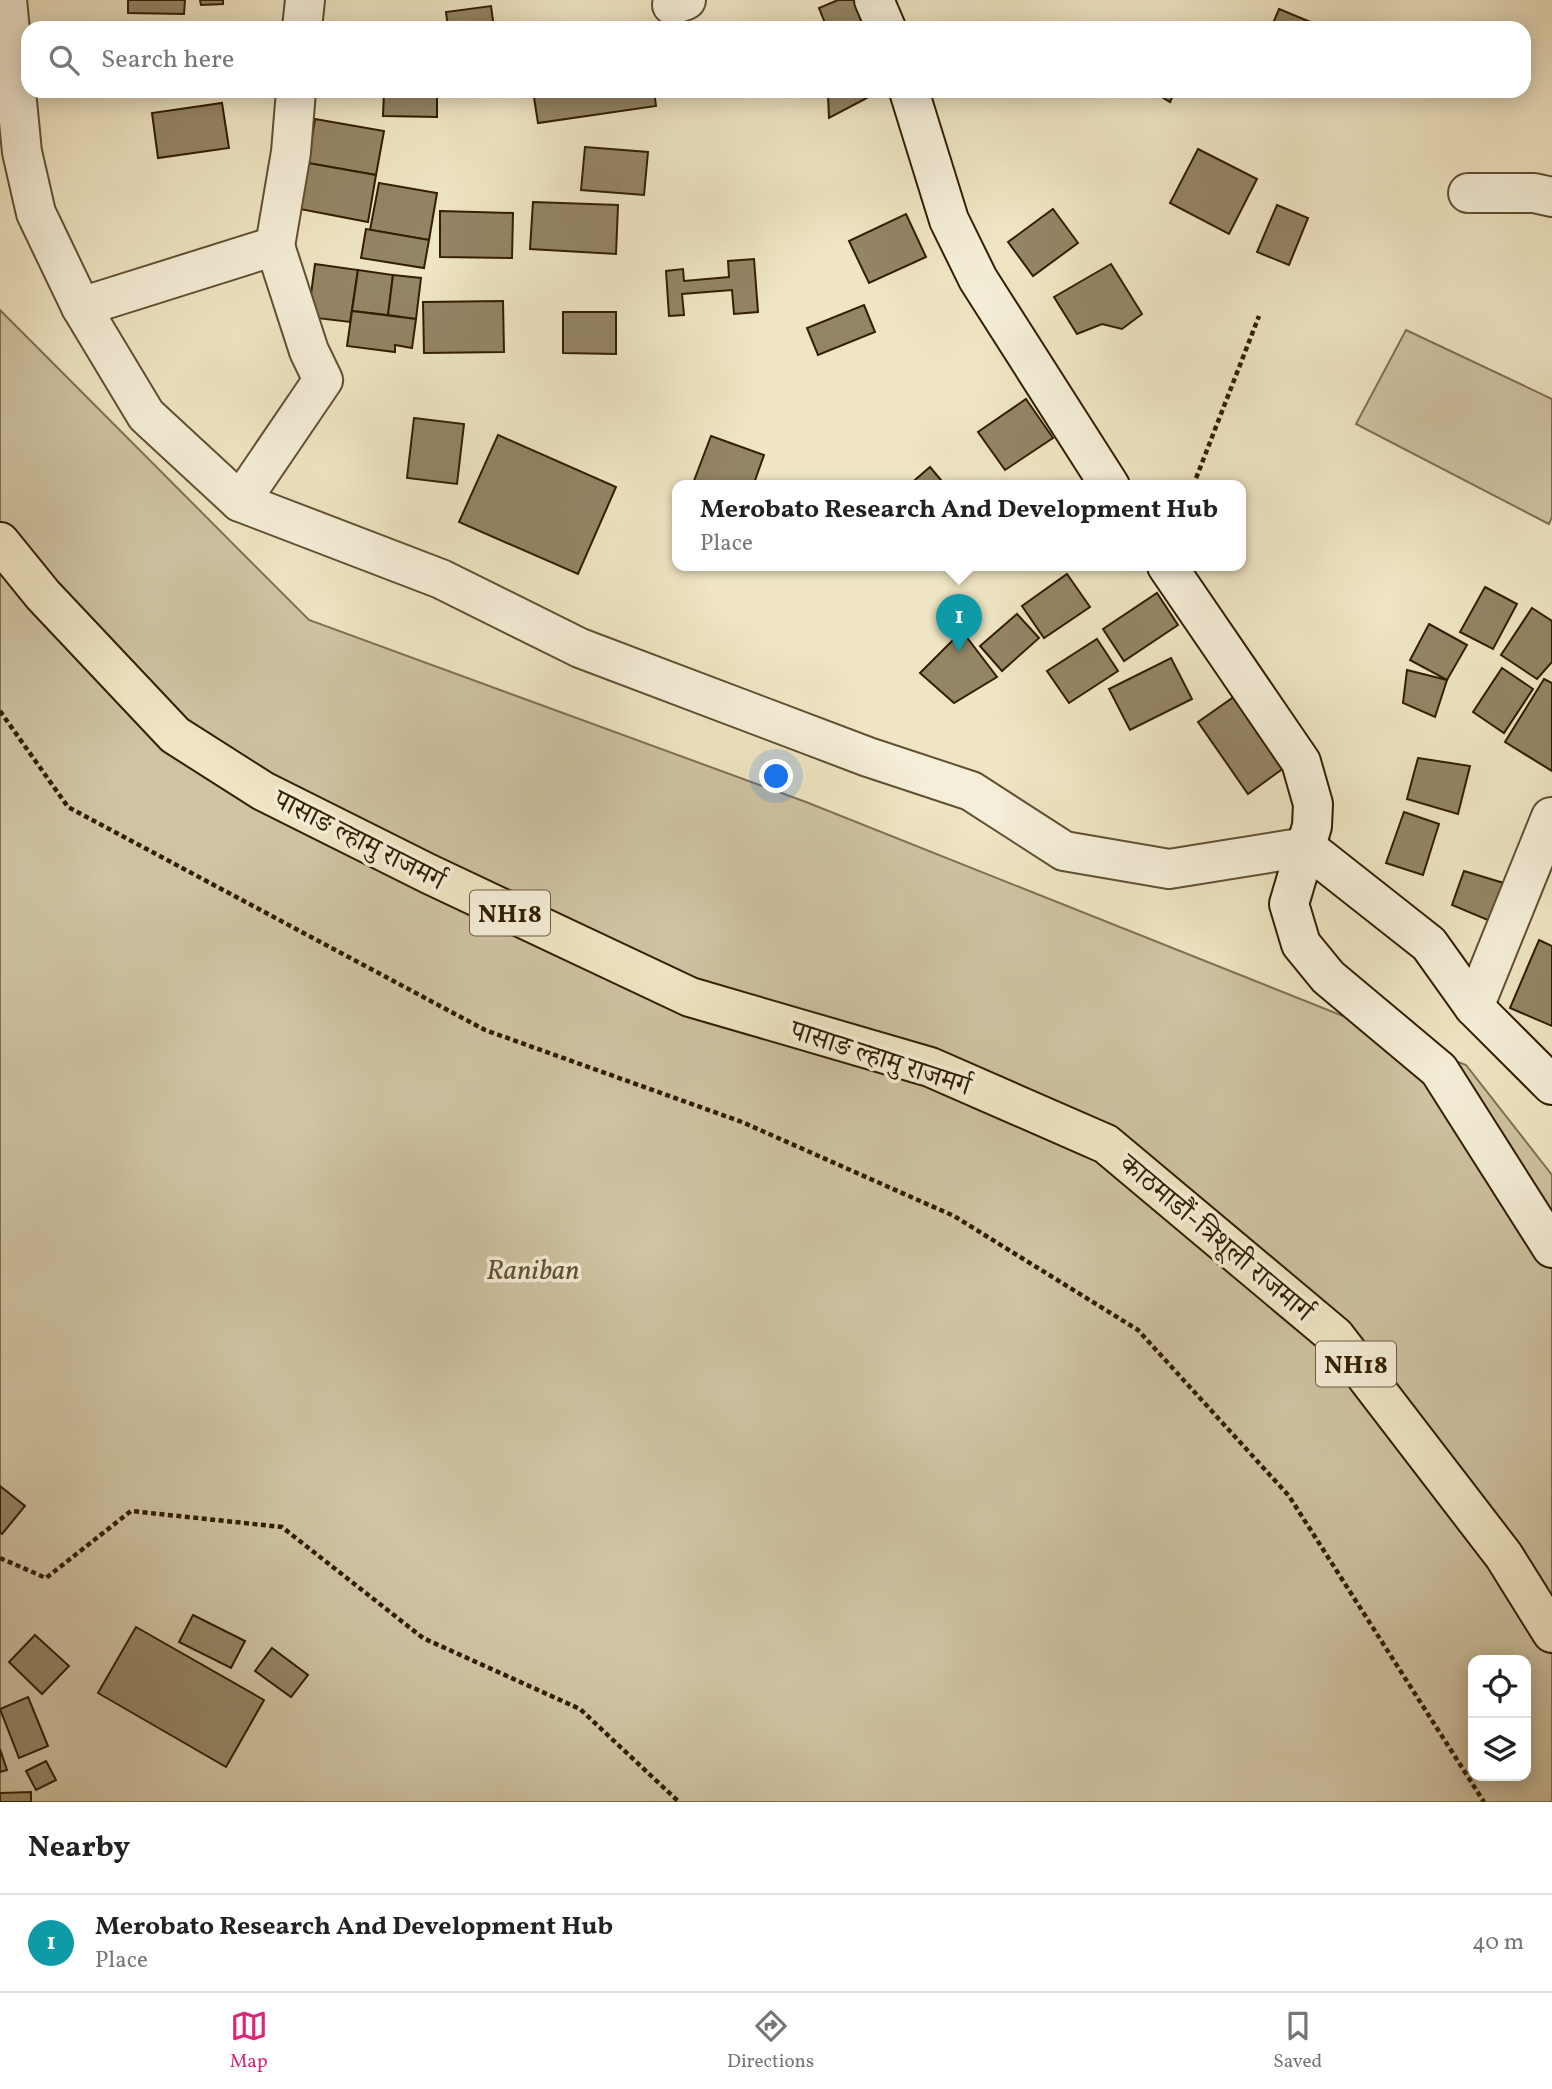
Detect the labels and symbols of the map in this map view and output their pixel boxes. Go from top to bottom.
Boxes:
pin: 1 [936,594,982,652]
your location [759,759,793,793]
street label: पासाङ ल्हामु राजमर्ग [265,780,453,902]
road number: NH18 [470,890,550,936]
street label: पासाङ ल्हामु राजमर्ग [783,1011,977,1107]
street label: काठमाडौं-त्रिशूली राजमार्ग [1109,1145,1322,1333]
park label: Raniban [486,1252,580,1291]
road number: NH18 [1316,1342,1396,1386]

